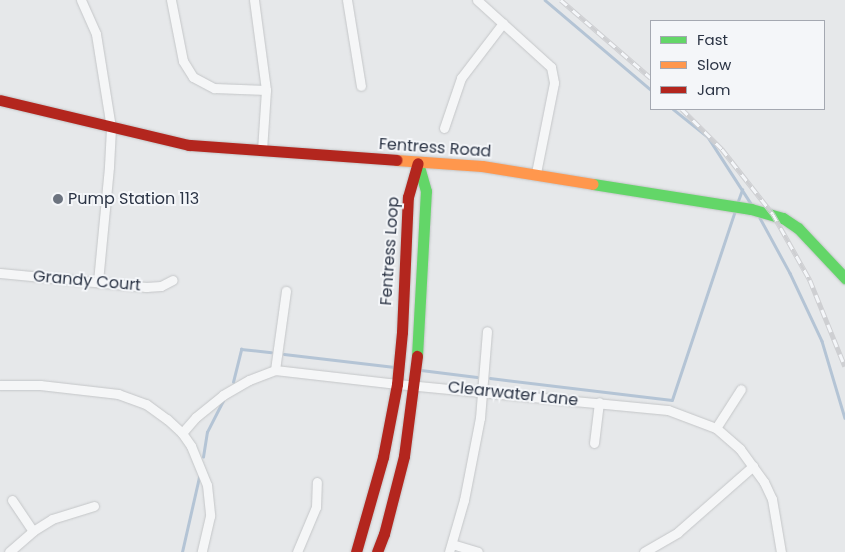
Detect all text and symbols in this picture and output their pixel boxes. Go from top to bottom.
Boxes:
legend [650,20,825,110]
text: Fast [697,29,728,50]
text: Slow [697,54,731,75]
text: Jam [697,79,731,100]
street label: Fentress Road [378,134,492,162]
place label: Pump Station 113 [68,189,199,209]
marker: Pump Station 113 [52,193,64,205]
street label: Fentress Loop [377,196,403,306]
street label: Grandy Court [32,267,142,295]
street label: Clearwater Lane [447,378,579,410]

